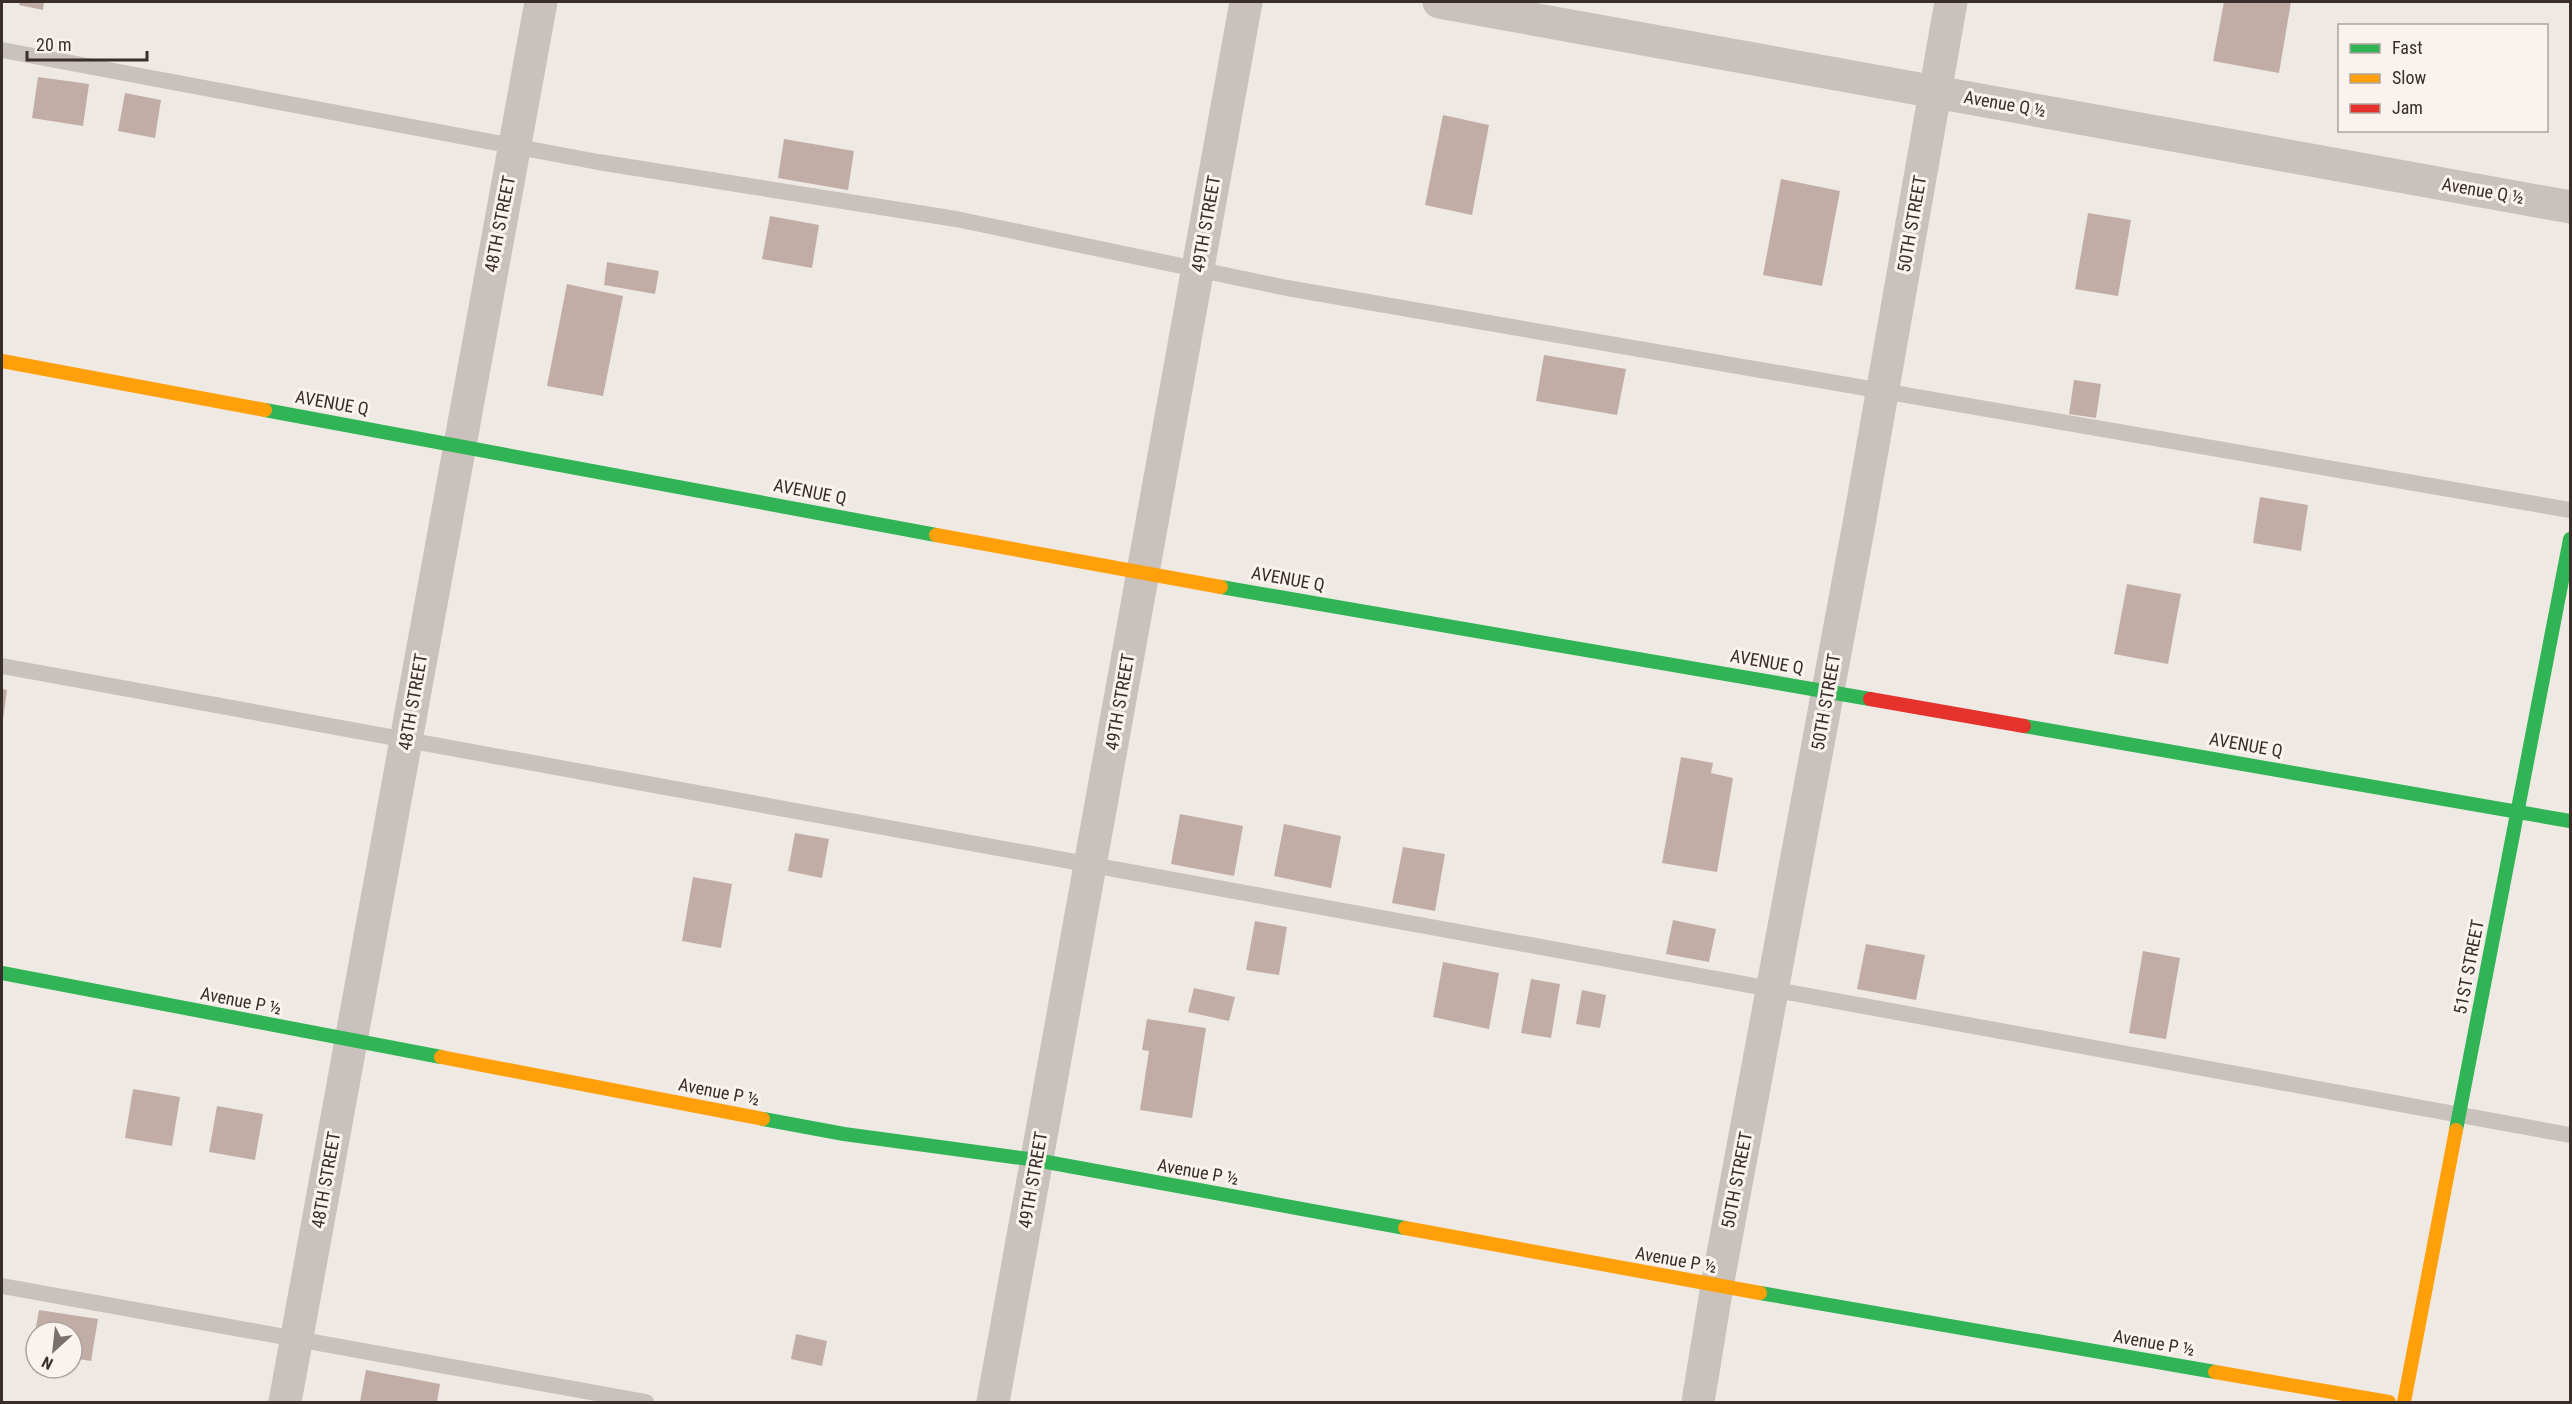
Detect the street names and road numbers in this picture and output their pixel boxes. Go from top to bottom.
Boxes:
street label: Avenue Q ½ [1962,86,2048,121]
street label: Avenue Q ½ [2440,173,2526,208]
street label: 48TH STREET [480,174,519,274]
street label: 49TH STREET [1187,174,1224,274]
street label: 50TH STREET [1893,174,1930,274]
street label: AVENUE Q [294,386,370,419]
street label: AVENUE Q [772,474,848,509]
street label: AVENUE Q [1250,562,1326,595]
street label: AVENUE Q [1729,645,1805,678]
street label: 48TH STREET [394,652,431,752]
street label: 49TH STREET [1101,652,1138,752]
street label: 50TH STREET [1807,652,1844,752]
street label: AVENUE Q [2208,728,2284,761]
street label: 51ST STREET [2449,918,2488,1016]
street label: Avenue P ½ [199,982,283,1019]
street label: Avenue P ½ [677,1073,761,1110]
street label: 48TH STREET [307,1130,344,1230]
street label: 49TH STREET [1014,1130,1051,1230]
street label: 50TH STREET [1717,1130,1756,1230]
street label: Avenue P ½ [1156,1154,1240,1189]
street label: Avenue P ½ [1634,1242,1718,1277]
street label: Avenue P ½ [2112,1325,2196,1360]

